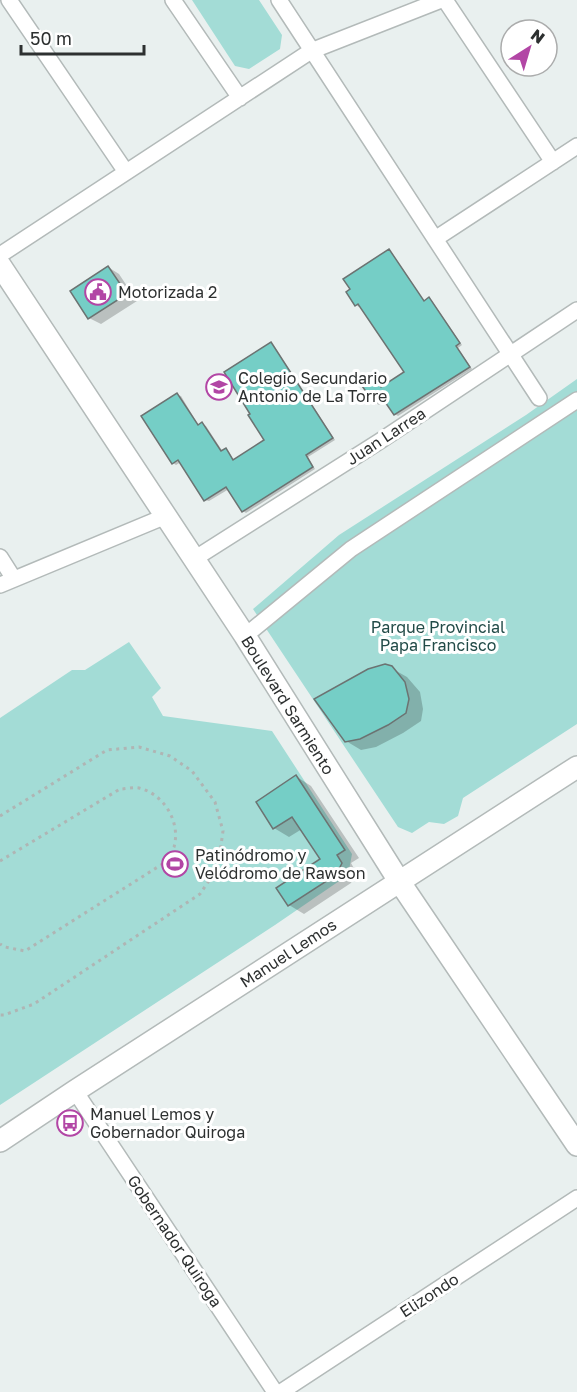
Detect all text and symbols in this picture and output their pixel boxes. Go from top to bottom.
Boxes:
scale bar [21,18,144,56]
north arrow [499,18,559,78]
text: N [527,24,549,48]
text: 50 m [30,27,72,49]
public building icon: Motorizada 2 [83,277,113,307]
place label: Motorizada 2 [118,282,217,302]
place label: Colegio Secundario Antonio de La Torre [238,368,387,406]
school or university icon: Colegio Secundario Antonio de La Torre [204,372,234,402]
street label: Juan Larrea [343,403,429,469]
park label: Parque Provincial Papa Francisco [371,617,505,655]
street label: Boulevard Sarmiento [237,632,339,778]
place label: Patinódromo y Velódromo de Rawson [195,845,365,883]
sports icon: Patinódromo y Velódromo de Rawson [160,849,190,879]
street label: Manuel Lemos [236,914,340,992]
place label: Manuel Lemos y Gobernador Quiroga [90,1104,245,1142]
bus stop icon: Manuel Lemos y Gobernador Quiroga [55,1108,85,1138]
street label: Gobernador Quiroga [123,1171,227,1311]
street label: Elizondo [396,1269,462,1321]

